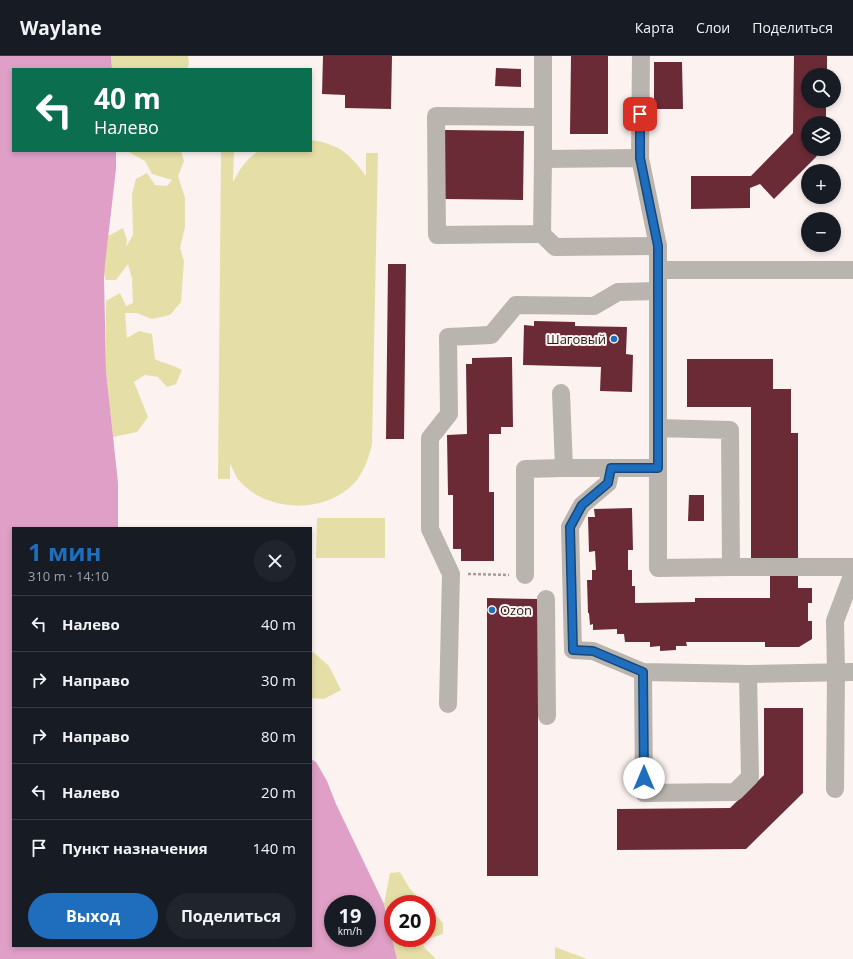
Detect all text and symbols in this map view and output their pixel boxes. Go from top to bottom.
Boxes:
text: Waylane [20,15,102,41]
text: Карта [635,18,674,37]
text: Слои [696,18,730,37]
text: Поделиться [752,18,833,37]
map controls [801,68,841,252]
button: search [801,68,841,108]
text: 40 m [94,79,161,117]
icon: left [28,84,80,136]
pin [623,97,657,131]
icon: arrive [629,103,651,125]
text: Налево [94,115,159,139]
button: layers [801,116,841,156]
button: + [801,164,841,204]
button: − [801,212,841,252]
place label: Шаговый [546,330,606,348]
marker: Шаговый [609,334,619,344]
text: 1 мин [28,535,101,568]
button: close [254,540,296,582]
text: 310 m · 14:10 [28,567,109,585]
place label: Ozon [500,601,532,619]
marker: Ozon [487,605,497,615]
icon: left [28,613,50,635]
text: Налево [62,614,120,634]
text: 40 m [261,614,296,634]
icon: right [28,669,50,691]
text: Направо [62,670,130,690]
text: 30 m [261,670,296,690]
icon: right [28,725,50,747]
text: Направо [62,726,130,746]
text: 80 m [261,726,296,746]
position arrow [623,757,665,799]
icon: left [28,781,50,803]
text: Налево [62,782,120,802]
text: 20 m [261,782,296,802]
icon: arrive [28,837,50,859]
text: Пункт назначения [62,838,208,858]
text: 140 m [252,838,296,858]
button: Выход [28,893,158,939]
button: Поделиться [166,893,296,939]
speed limit sign: 20 [384,895,436,947]
text: 19 [339,902,361,929]
text: km/h [338,924,362,938]

